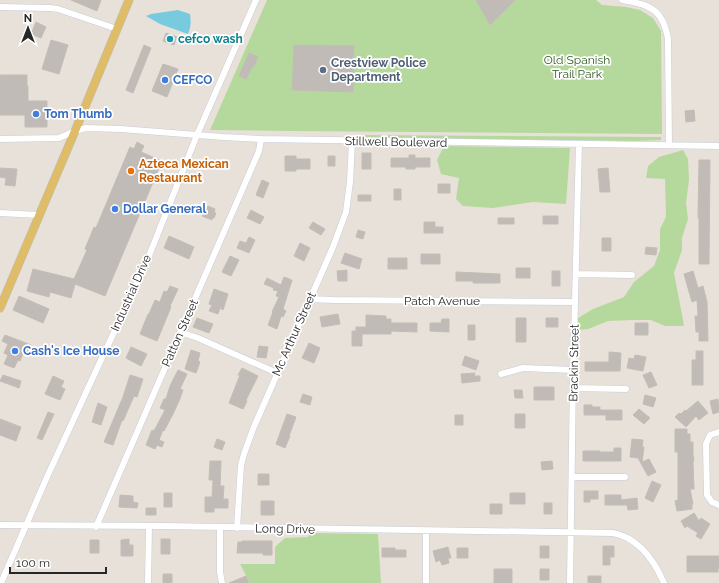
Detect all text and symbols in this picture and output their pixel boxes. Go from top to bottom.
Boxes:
north arrow [8,8,48,48]
text: N [24,12,32,25]
place label: cefco wash [178,32,243,46]
marker: cefco wash [165,34,175,44]
park label: Old Spanish Trail Park [544,53,610,81]
place label: Crestview Police Department [331,56,426,84]
marker: Crestview Police Department [318,65,328,75]
place label: CEFCO [173,73,212,87]
marker: CEFCO [160,75,170,85]
place label: Tom Thumb [44,107,112,121]
marker: Tom Thumb [31,109,41,119]
street label: Stillwell Boulevard [345,134,447,150]
place label: Azteca Mexican Restaurant [139,157,229,185]
marker: Azteca Mexican Restaurant [126,166,136,176]
place label: Dollar General [123,202,206,216]
marker: Dollar General [110,204,120,214]
street label: Industrial Drive [108,253,154,333]
street label: Mc Arthur Street [269,290,319,378]
street label: Patch Avenue [404,294,480,308]
street label: Patton Street [159,297,201,369]
street label: Brackin Street [566,324,582,402]
place label: Cash's Ice House [23,344,119,358]
marker: Cash's Ice House [10,346,20,356]
street label: Long Drive [255,521,315,537]
scale bar [10,549,106,575]
text: 100 m [16,556,50,570]

